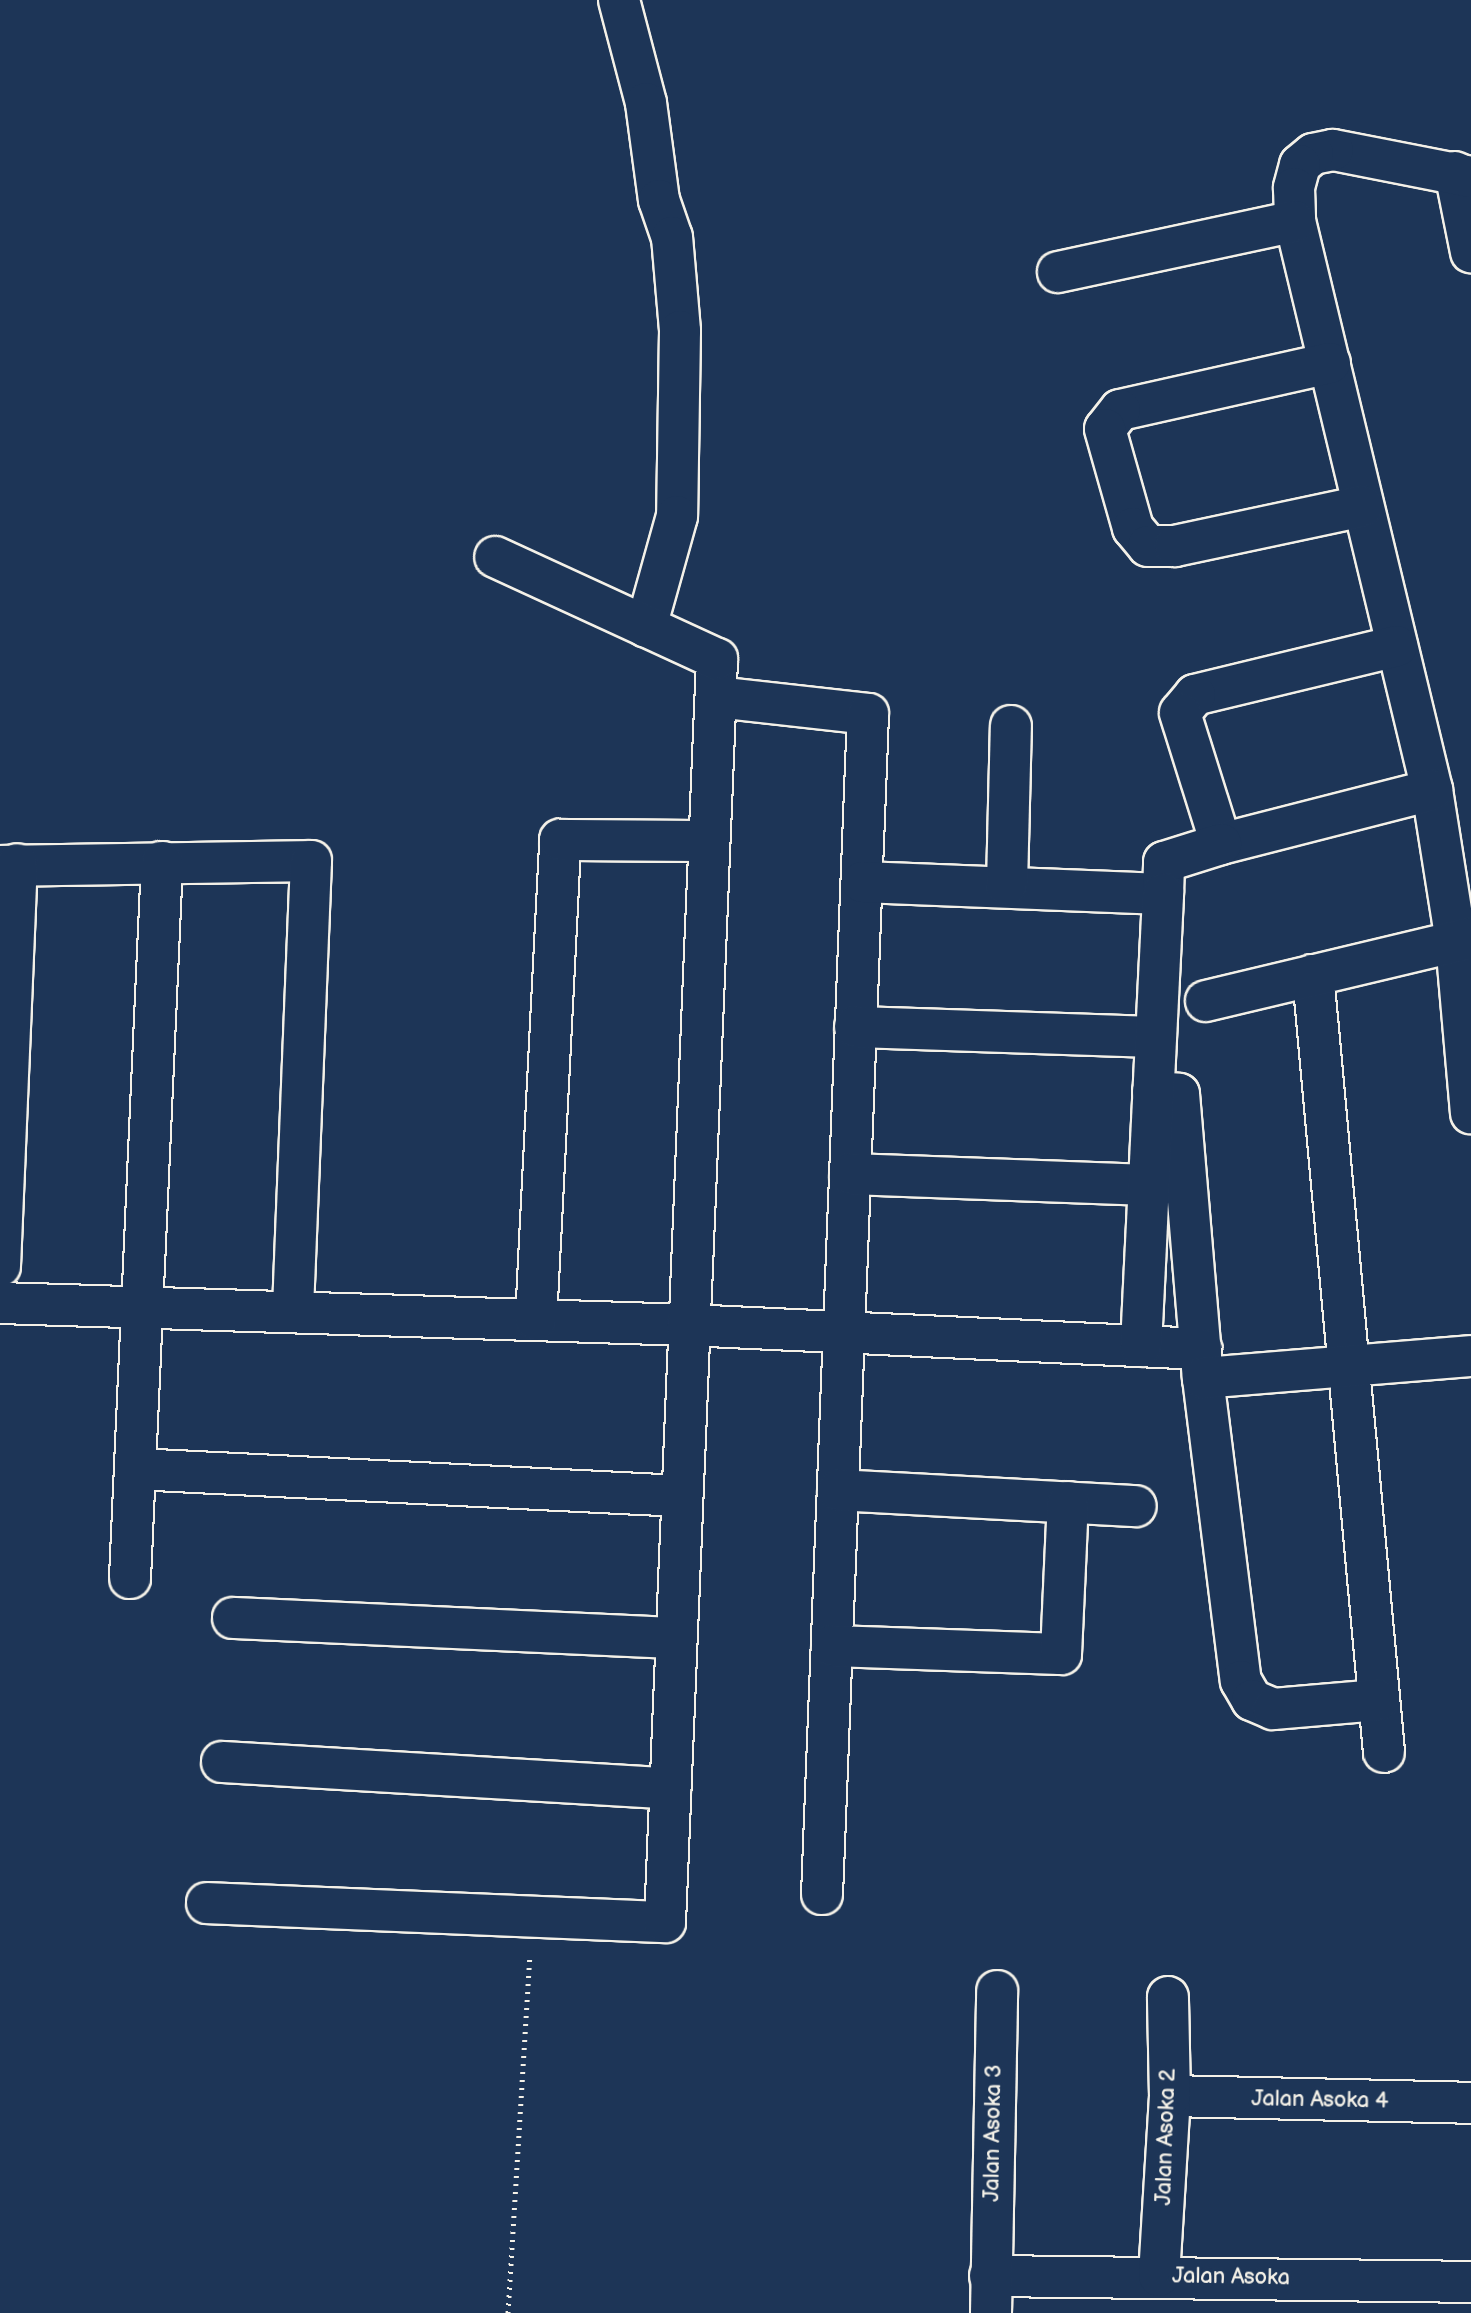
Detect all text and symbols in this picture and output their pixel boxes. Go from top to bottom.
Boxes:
street label: Jalan Asoka 3 [979,2064,1007,2202]
street label: Jalan Asoka 2 [1150,2068,1182,2206]
street label: Jalan Asoka 4 [1251,2086,1389,2114]
street label: Jalan Asoka [1172,2263,1290,2291]

